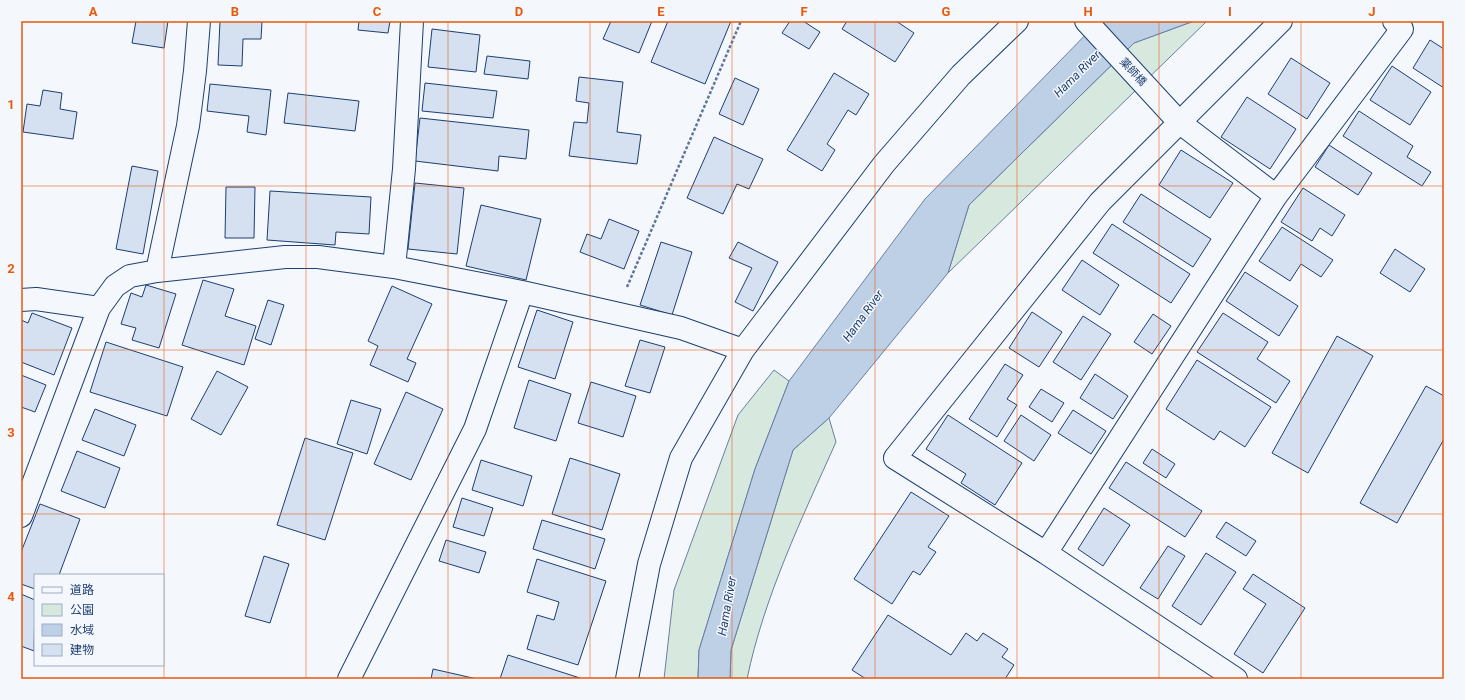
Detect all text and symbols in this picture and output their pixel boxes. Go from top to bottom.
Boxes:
text: A [89,4,98,19]
text: B [231,4,239,19]
text: C [373,4,382,19]
text: D [515,4,523,19]
text: E [657,4,665,19]
text: F [800,4,808,19]
text: G [942,4,951,19]
text: H [1083,4,1093,19]
text: I [1228,4,1232,19]
text: J [1368,4,1376,19]
water label: Hama River [1051,47,1104,100]
street label: 薬師橋 [1117,55,1149,89]
text: 1 [7,97,15,112]
text: 2 [7,261,15,276]
water label: Hama River [840,287,887,344]
text: 3 [7,425,15,440]
legend [34,574,164,666]
water label: Hama River [715,574,739,637]
text: 道路 [70,583,94,597]
text: 4 [7,589,15,604]
text: 公園 [70,603,94,617]
text: 水域 [70,623,94,637]
text: 建物 [70,643,94,657]

